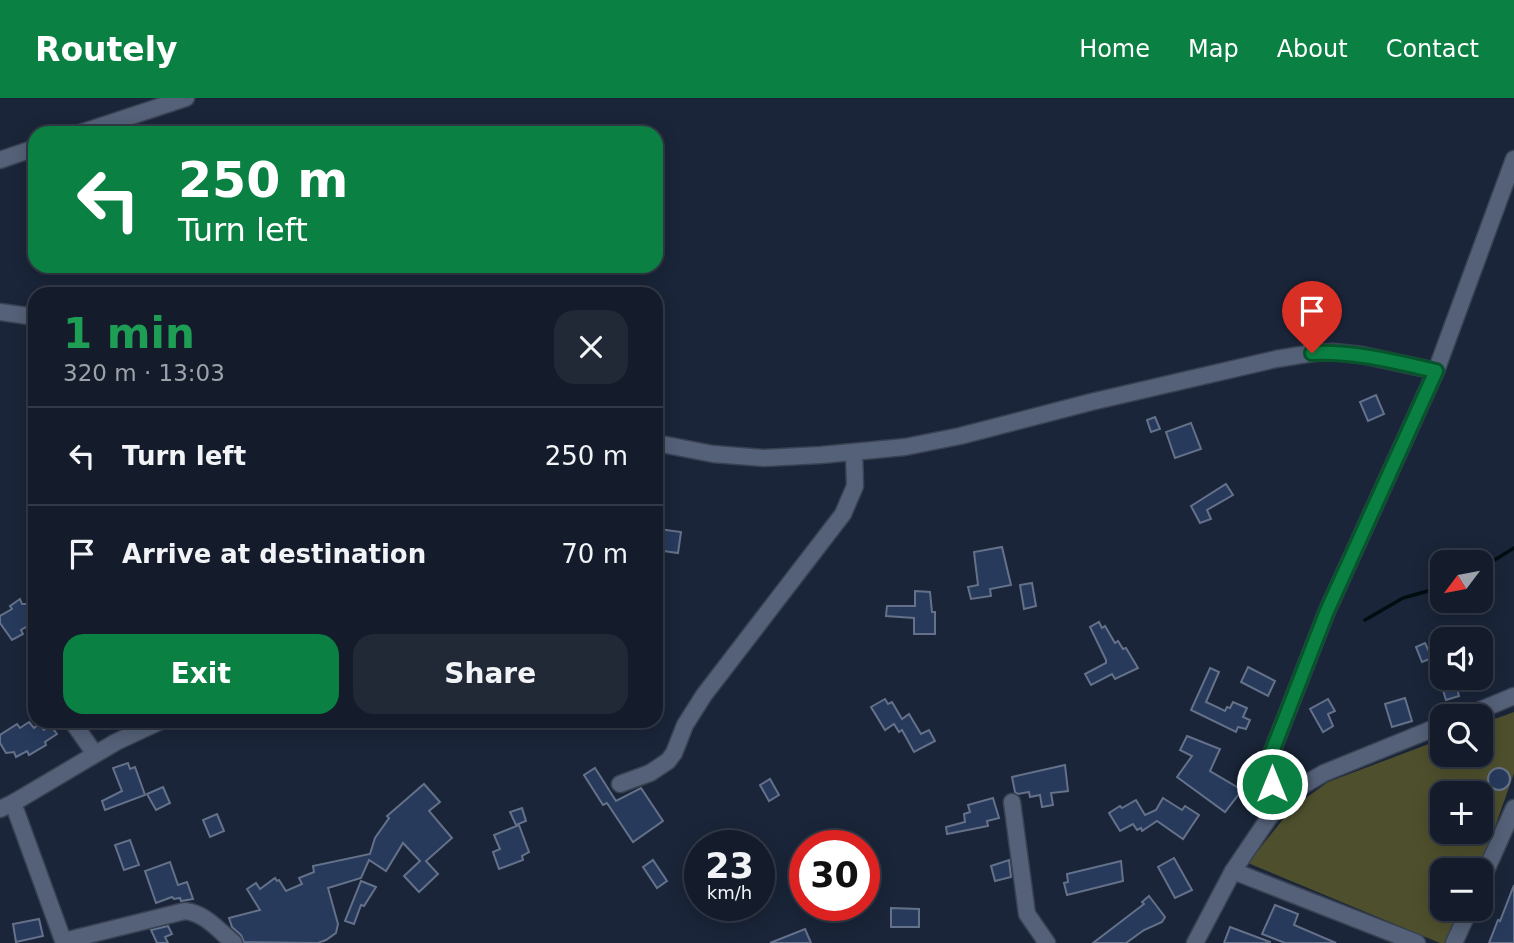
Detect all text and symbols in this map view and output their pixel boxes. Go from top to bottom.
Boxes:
text: Routely [35,30,178,69]
text: Home [1079,35,1150,63]
text: Map [1188,35,1239,63]
text: About [1277,35,1348,63]
text: Contact [1386,35,1479,63]
text: 250 m [178,152,348,209]
icon: left [63,154,154,245]
text: Turn left [178,211,308,249]
pin [1282,281,1342,353]
icon: arrive [1293,292,1331,330]
text: 1 min [63,309,195,358]
button: close [554,310,628,384]
text: 320 m · 13:03 [63,360,225,386]
icon: left [63,437,101,475]
text: Turn left [122,441,246,471]
text: 250 m [545,441,628,471]
icon: arrive [63,535,101,573]
text: Arrive at destination [122,539,426,569]
text: 70 m [561,539,628,569]
north arrow [1430,550,1493,612]
map controls [1430,550,1493,921]
button: sound [1430,627,1493,690]
button: Exit [63,634,339,714]
button: Share [353,634,628,714]
button: search [1430,704,1493,767]
position arrow [1235,747,1309,821]
button: + [1430,781,1493,844]
speed limit sign: 30 [789,830,880,921]
text: 23 [705,846,754,886]
button: − [1430,858,1493,921]
text: km/h [707,882,752,903]

